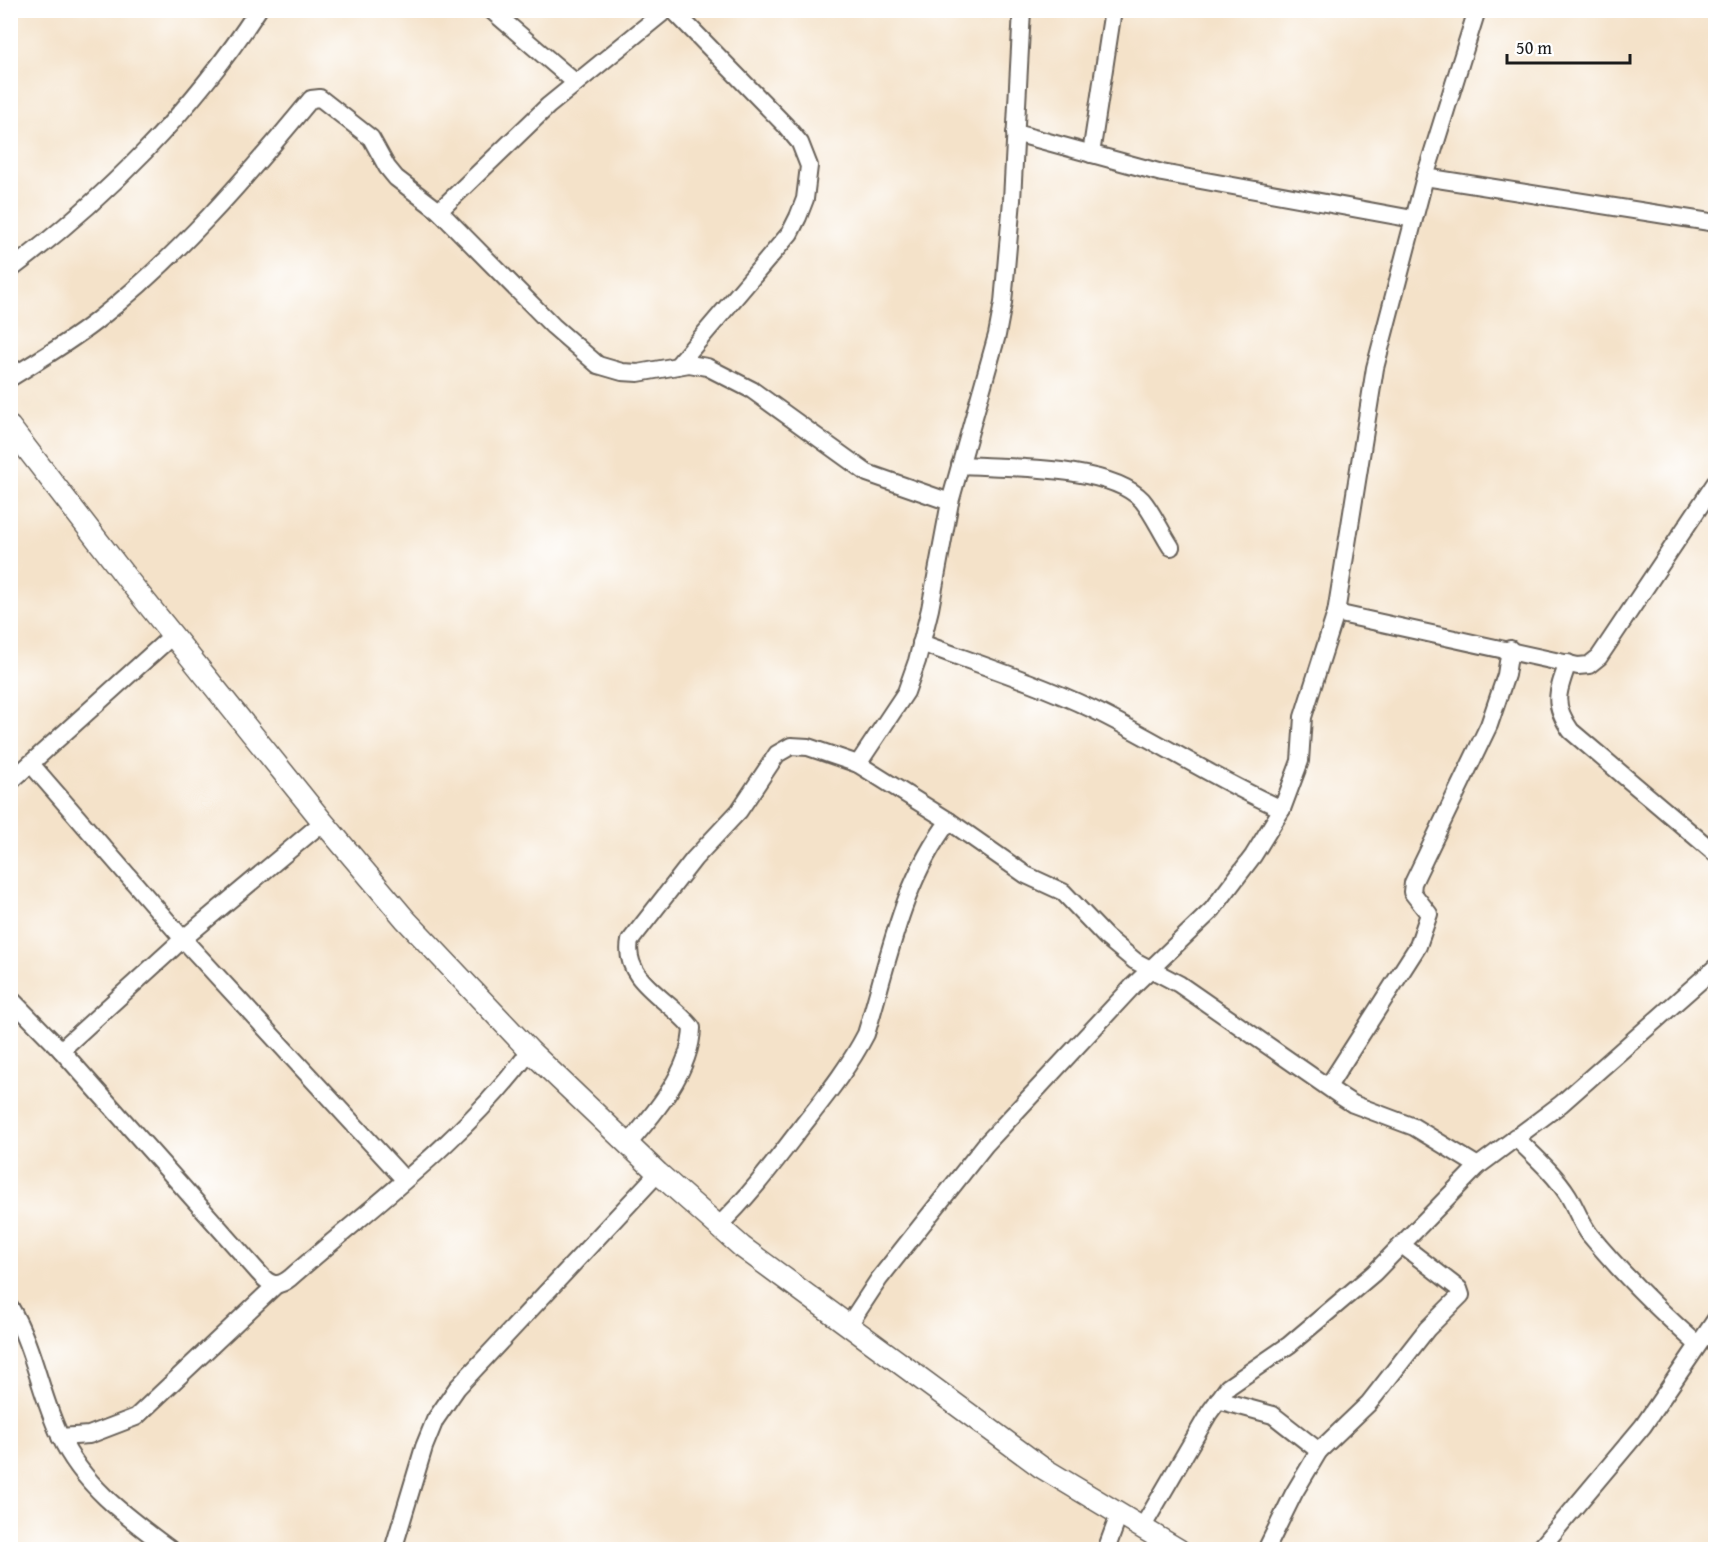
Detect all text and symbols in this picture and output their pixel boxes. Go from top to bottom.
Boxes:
scale bar [1507,27,1630,65]
text: 50 m [1516,34,1552,61]

